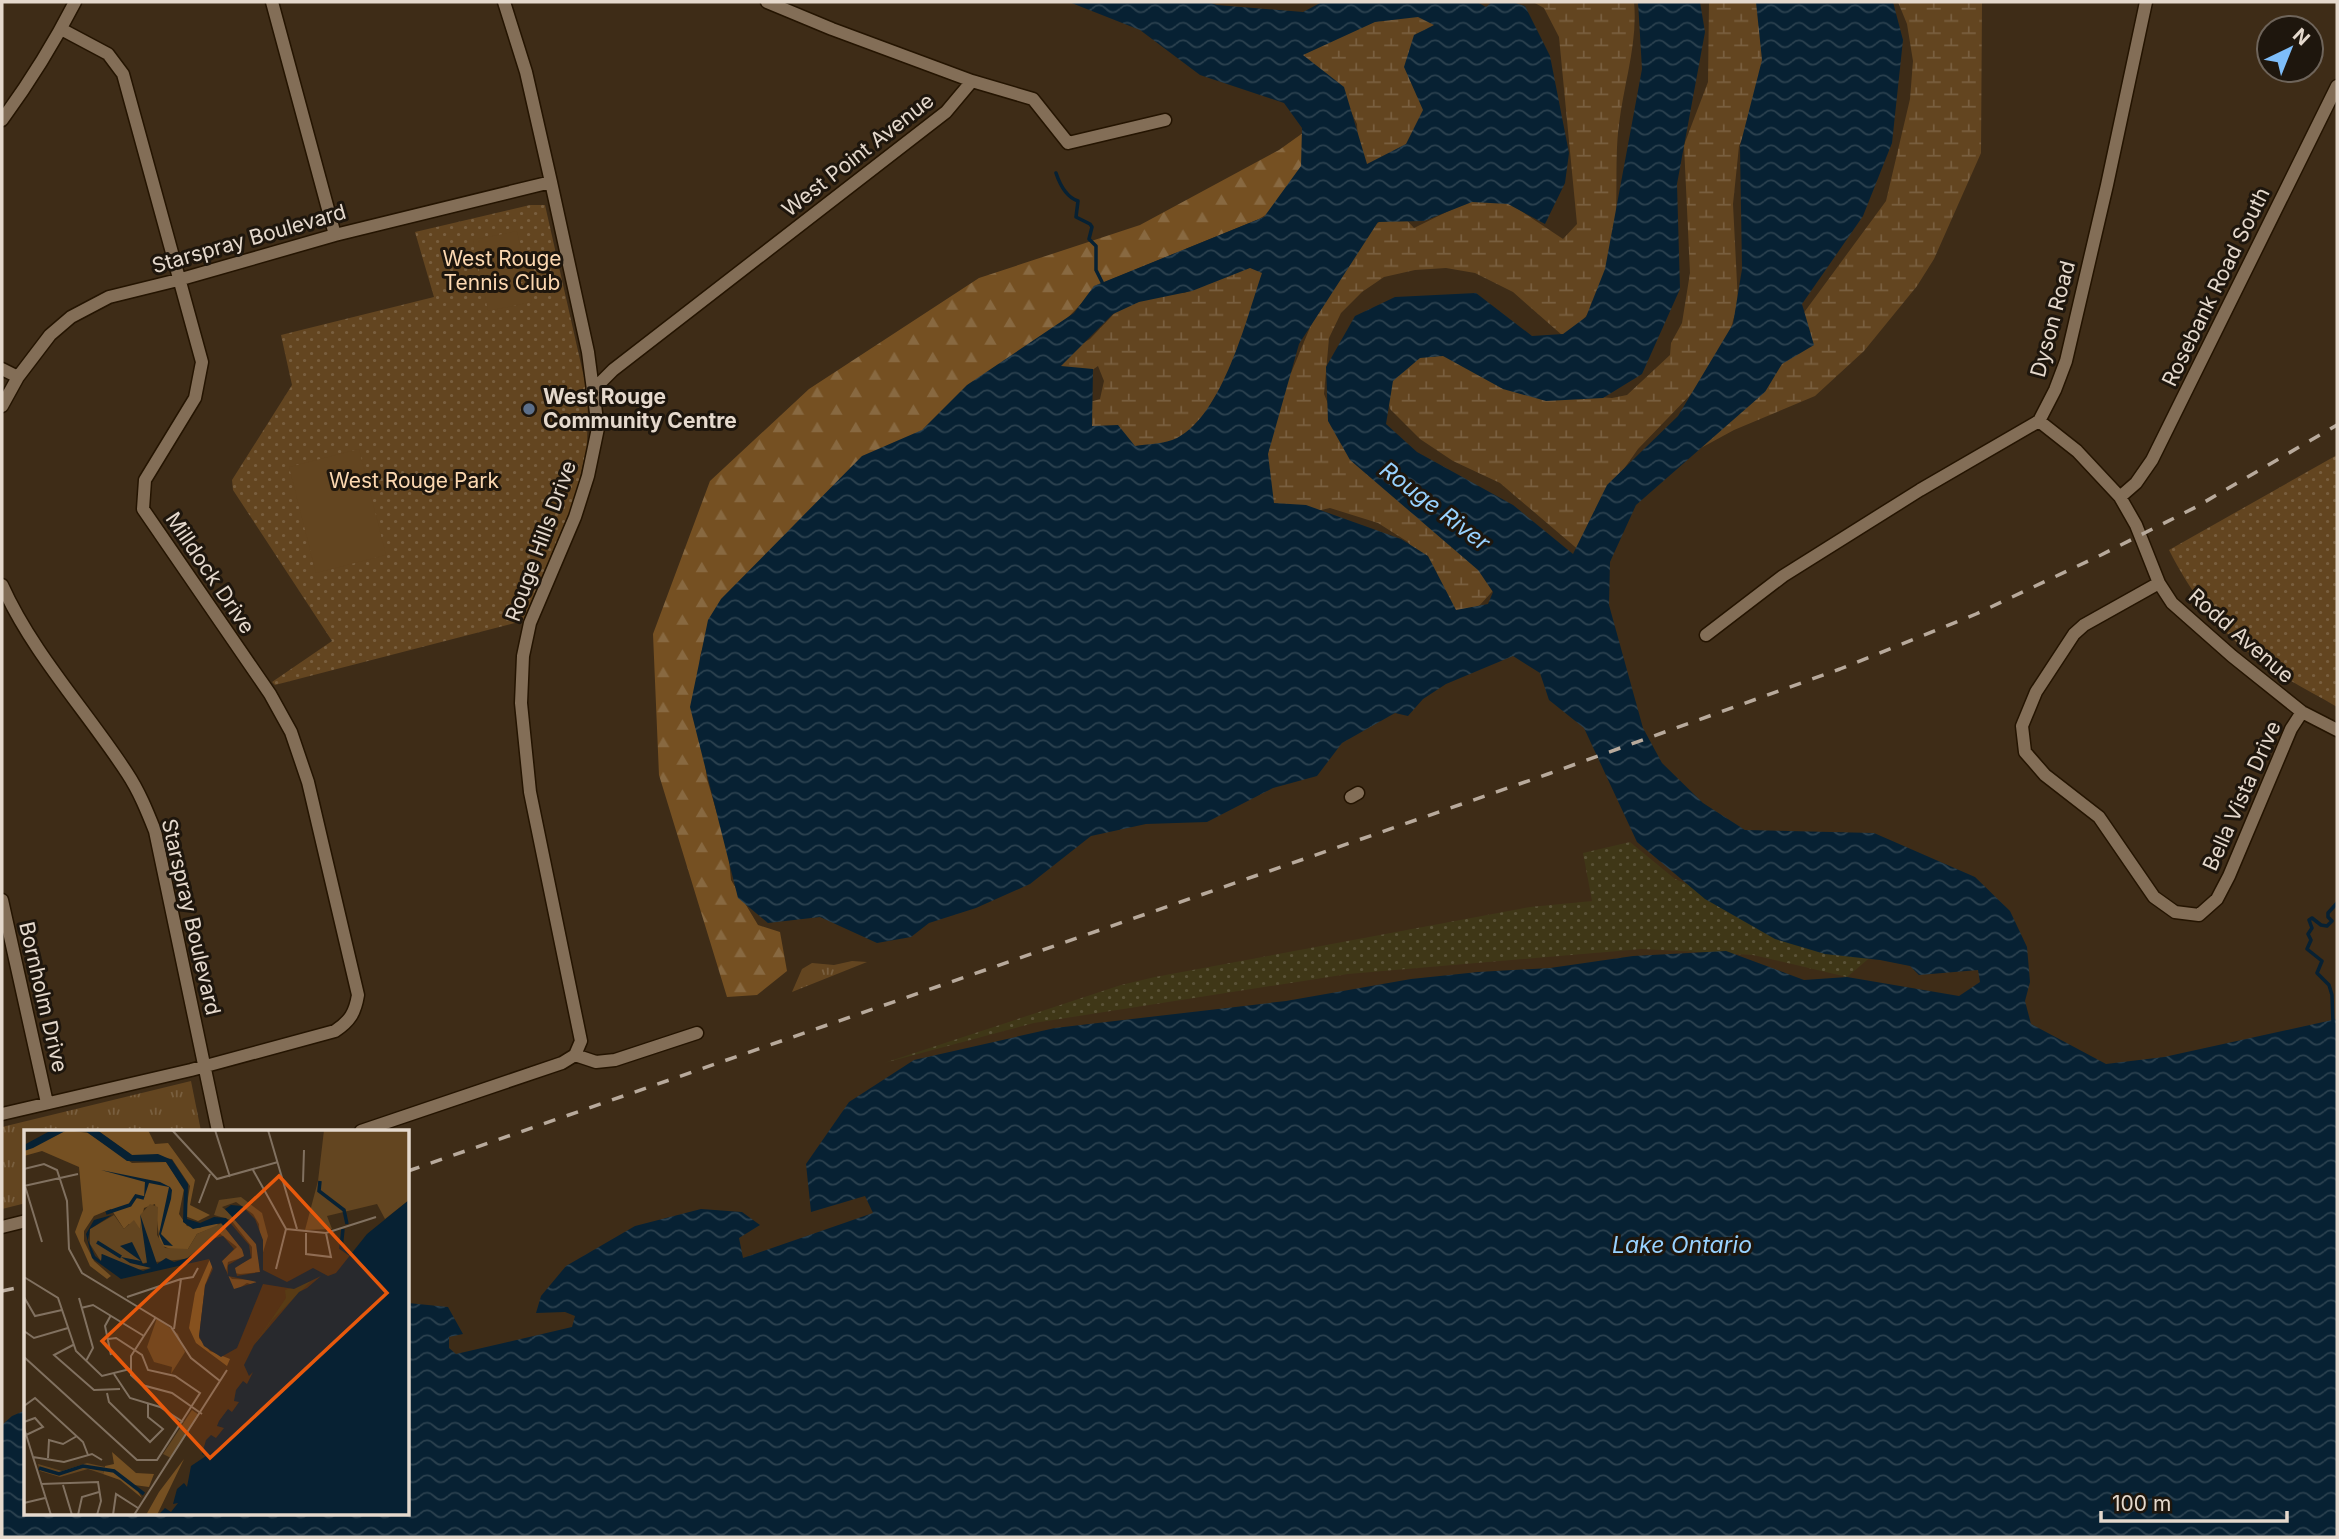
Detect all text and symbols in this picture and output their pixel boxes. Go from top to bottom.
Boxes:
north arrow [2255,14,2325,84]
text: N [2288,24,2314,50]
street label: West Point Avenue [777,88,939,222]
street label: Rosebank Road South [2156,183,2275,390]
street label: Starspray Boulevard [149,199,349,278]
park label: West Rouge Tennis Club [442,246,562,295]
street label: Dyson Road [2025,258,2080,380]
place label: West Rouge Community Centre [543,384,737,433]
marker: West Rouge Community Centre [521,401,537,417]
water label: Rouge River [1374,456,1497,557]
street label: Rouge Hills Drive [500,457,581,625]
park label: West Rouge Park [329,468,499,493]
street label: Milldock Drive [161,507,260,638]
street label: Rodd Avenue [2184,583,2299,688]
street label: Bella Vista Drive [2197,717,2286,875]
street label: Starspray Boulevard [157,816,226,1018]
street label: Bornholm Drive [14,919,73,1074]
inset map [24,1130,410,1514]
water label: Lake Ontario [1612,1231,1752,1259]
scale bar [2101,1480,2286,1524]
text: 100 m [2112,1491,2171,1516]

